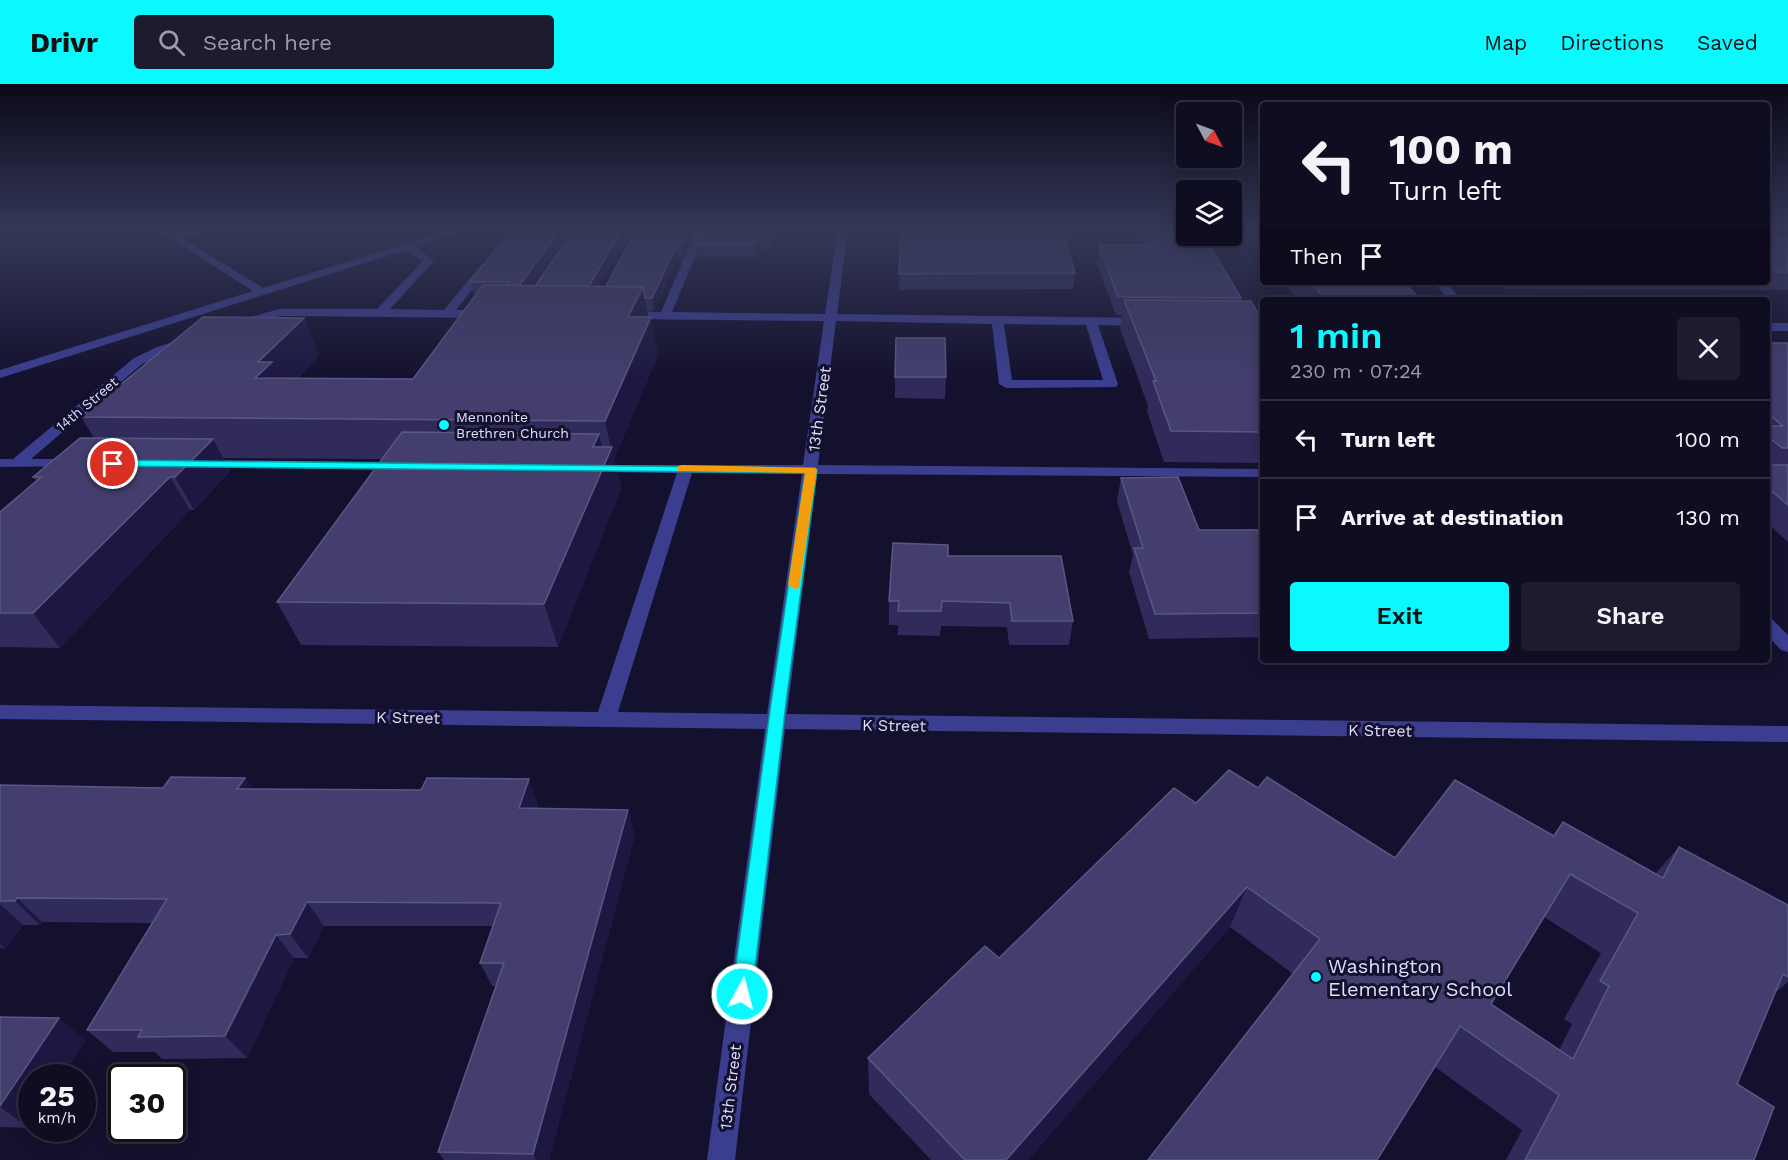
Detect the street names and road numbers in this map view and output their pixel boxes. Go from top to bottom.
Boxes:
street label: 13th Street [804,365,835,453]
street label: 14th Street [53,374,121,434]
street label: K Street [376,707,440,728]
street label: K Street [862,715,926,736]
street label: K Street [1348,720,1412,741]
street label: 13th Street [716,1043,745,1131]

